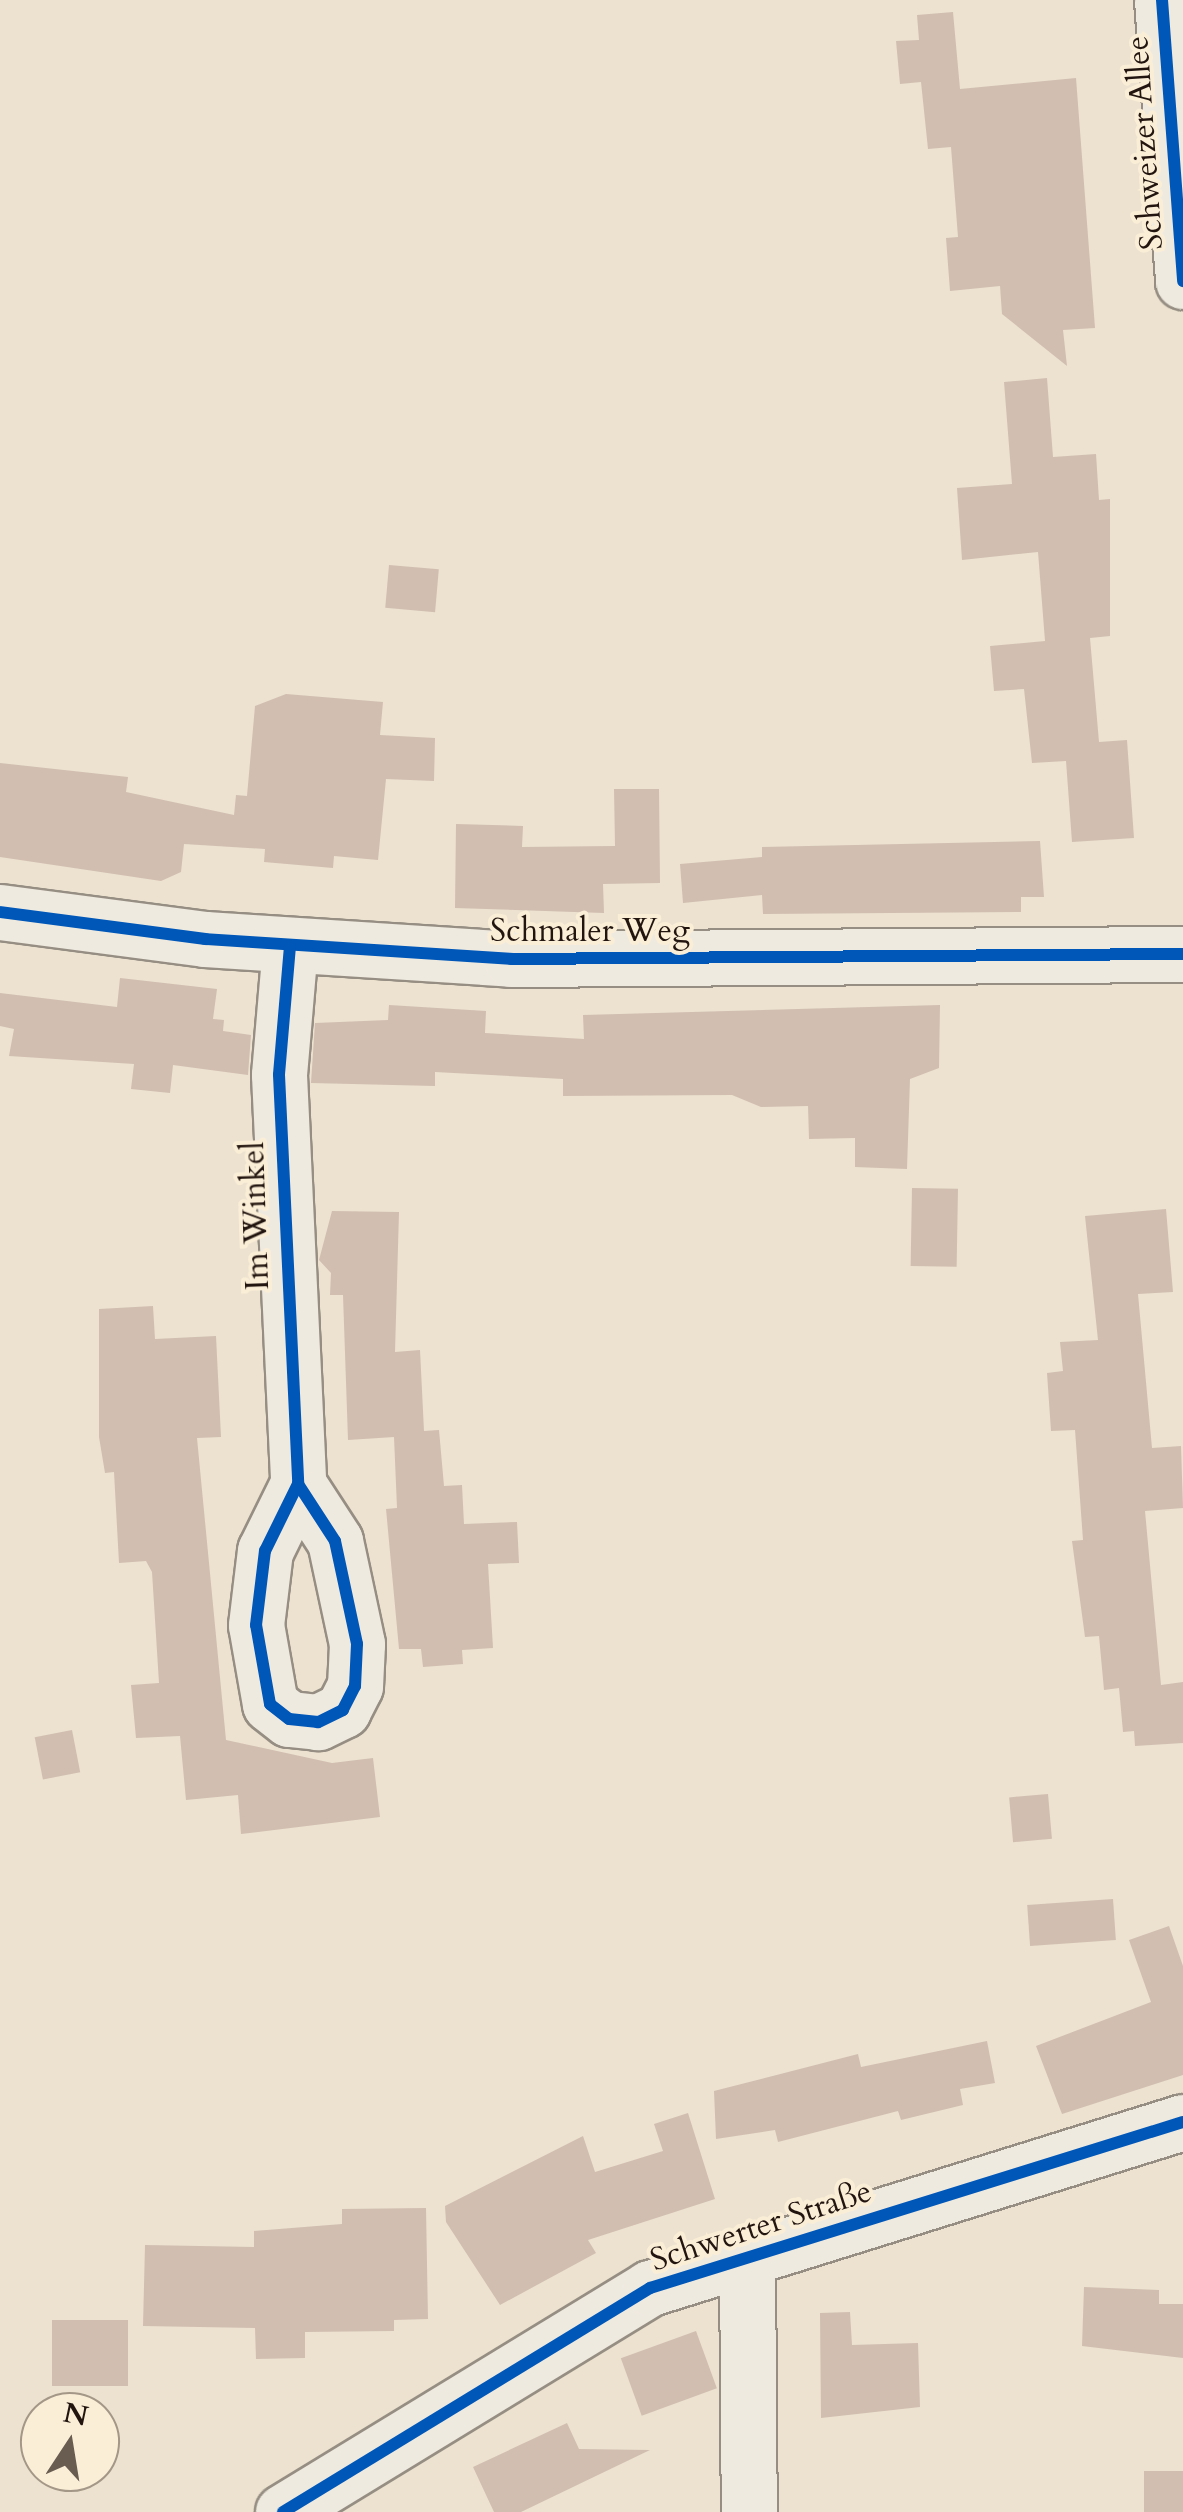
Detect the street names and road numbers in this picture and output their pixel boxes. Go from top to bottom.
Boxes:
street label: Schweizer Allee [1118,35,1172,251]
street label: Schmaler Weg [490,912,690,950]
street label: Im Winkel [234,1141,278,1291]
street label: Schwerter Straße [646,2172,876,2280]

